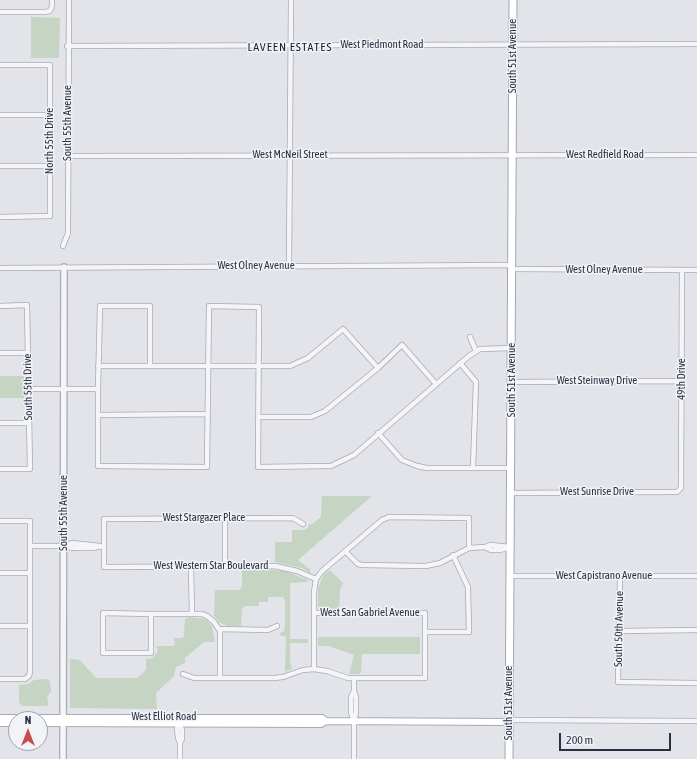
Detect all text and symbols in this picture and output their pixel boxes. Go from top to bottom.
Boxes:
street label: South 51st Avenue [506,19,520,93]
street label: West Piedmont Road [340,38,424,52]
district label: LAVEEN ESTATES [248,40,332,54]
street label: South 55th Avenue [61,85,75,161]
street label: North 55th Drive [43,108,57,174]
street label: West McNeil Street [252,148,328,162]
street label: West Redfield Road [566,148,644,162]
street label: West Olney Avenue [217,259,295,273]
street label: West Olney Avenue [565,263,643,277]
street label: South 51st Avenue [505,343,519,417]
street label: South 55th Drive [21,353,35,421]
street label: 49th Drive [675,358,689,400]
street label: West Steinway Drive [557,374,637,388]
street label: South 55th Avenue [57,475,71,551]
street label: West Sunrise Drive [560,485,634,499]
street label: West Stargazer Place [163,511,245,525]
street label: West Western Star Boulevard [154,559,268,573]
street label: West Capistrano Avenue [556,569,652,583]
street label: South 50th Avenue [612,591,626,667]
street label: West San Gabriel Avenue [320,606,420,620]
street label: South 51st Avenue [502,666,516,740]
street label: West Elliot Road [131,710,197,724]
north arrow [8,711,48,751]
text: N [25,714,31,726]
scale bar [561,725,673,751]
text: 200 m [566,733,593,747]

